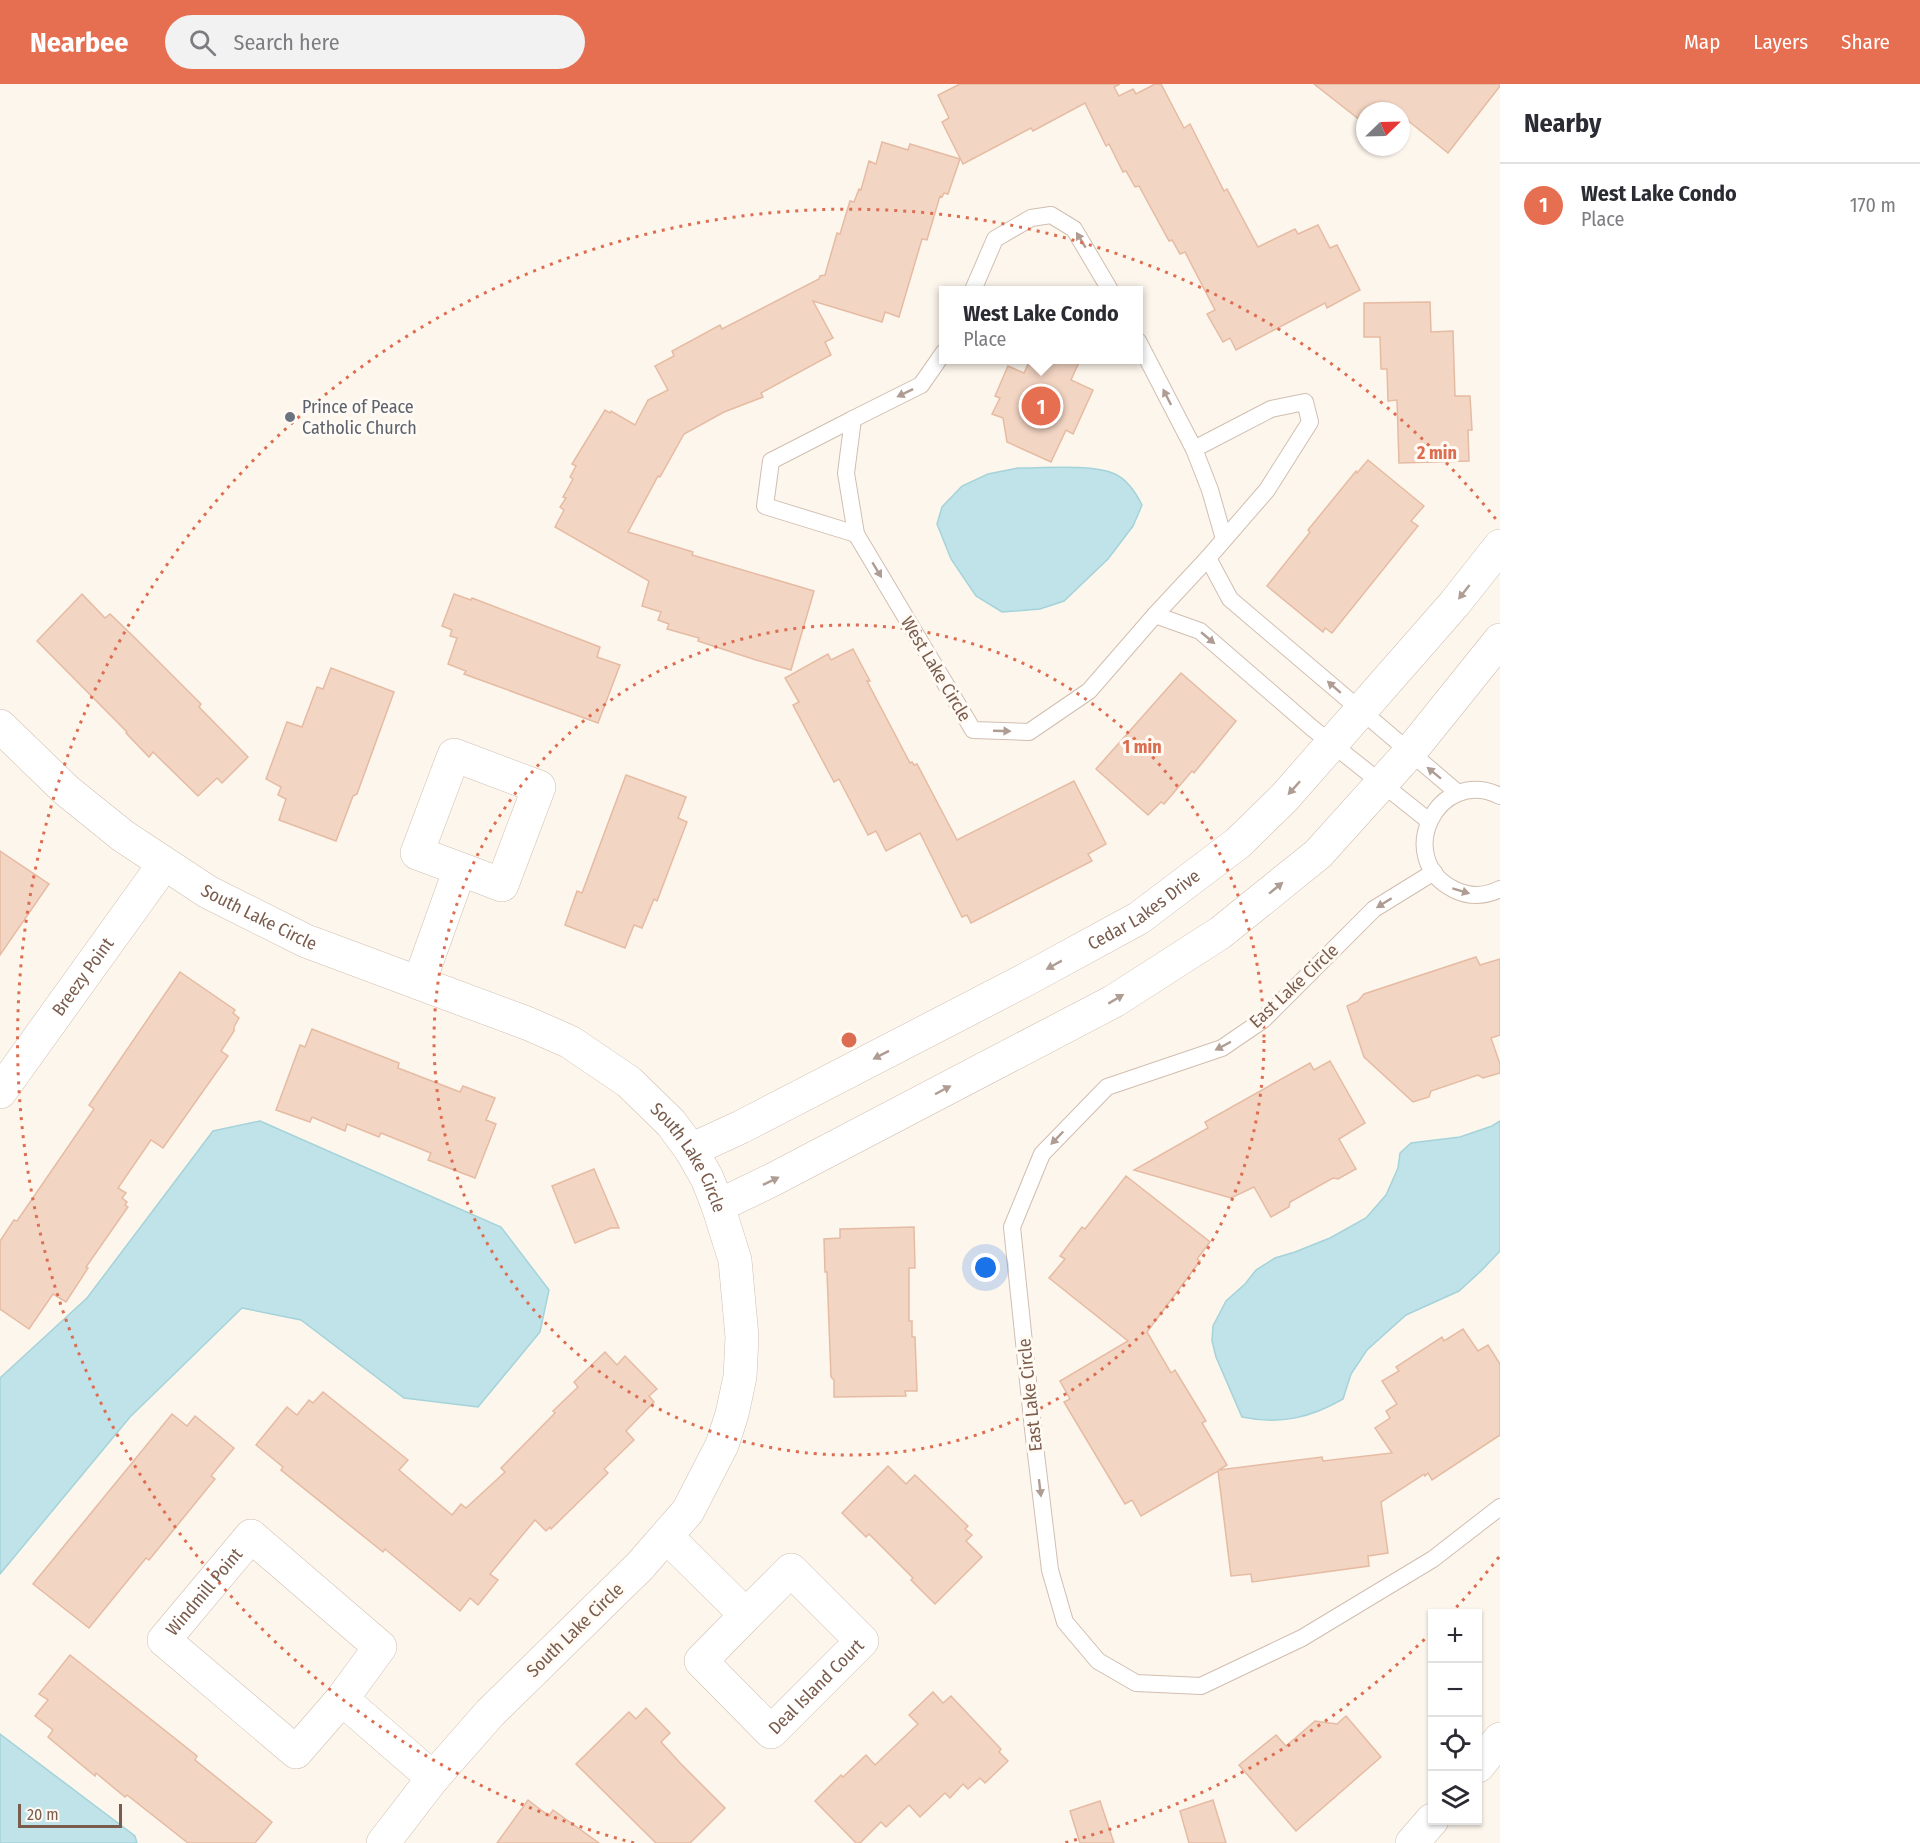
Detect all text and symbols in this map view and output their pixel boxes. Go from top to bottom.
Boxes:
search box [165,15,585,69]
text: Nearbee [30,26,129,59]
icon: search [186,26,219,59]
text: Search here [234,29,340,56]
text: Map [1684,29,1720,55]
text: Layers [1753,29,1808,55]
text: Share [1841,29,1890,55]
north arrow [1356,102,1410,156]
text: Nearby [1524,108,1601,139]
text: West Lake Condo [1581,180,1737,207]
text: 1 [1539,193,1548,217]
text: 170 m [1850,193,1896,217]
text: Place [1581,207,1624,231]
one-way arrow [1075,232,1086,248]
popup [939,286,1143,364]
text: West Lake Condo [963,300,1119,327]
text: Place [963,327,1006,351]
pin: 1 [1022,384,1060,428]
one-way arrow [896,389,913,398]
one-way arrow [1162,389,1172,406]
place label: Prince of Peace Catholic Church [302,396,417,439]
marker: Prince of Peace Catholic Church [283,410,297,424]
text: 2 min [1416,442,1457,464]
one-way arrow [872,562,882,579]
one-way arrow [1458,584,1470,599]
street label: West Lake Circle [896,612,976,726]
one-way arrow [1200,631,1215,644]
one-way arrow [1327,681,1342,694]
one-way arrow [993,727,1012,736]
text: 1 min [1122,736,1162,758]
one-way arrow [1426,768,1441,780]
one-way arrow [1287,780,1301,795]
street label: Cedar Lakes Drive [1084,865,1204,955]
street label: South Lake Circle [197,879,320,955]
one-way arrow [1268,883,1283,895]
one-way arrow [1452,887,1470,896]
one-way arrow [1376,897,1392,908]
street label: Breezy Point [47,933,118,1020]
street label: East Lake Circle [1245,939,1343,1033]
one-way arrow [1045,960,1062,970]
one-way arrow [1108,994,1124,1005]
centre of rings [839,1030,859,1050]
one-way arrow [1214,1040,1232,1050]
one-way arrow [872,1050,889,1060]
one-way arrow [935,1086,952,1095]
street label: South Lake Circle [646,1098,730,1215]
one-way arrow [1051,1131,1065,1145]
one-way arrow [762,1176,779,1185]
your location [971,1253,1000,1282]
street label: East Lake Circle [1013,1337,1047,1453]
one-way arrow [1035,1478,1045,1497]
street label: Windmill Point [161,1543,247,1640]
street label: South Lake Circle [522,1578,628,1682]
map controls [1428,1609,1482,1825]
button: + [1428,1609,1482,1663]
street label: Deal Island Court [764,1634,869,1739]
button: − [1428,1663,1482,1717]
button: locate [1428,1717,1482,1771]
button: layers [1428,1771,1482,1825]
scale bar [18,1801,122,1828]
text: 20 m [27,1805,58,1824]

